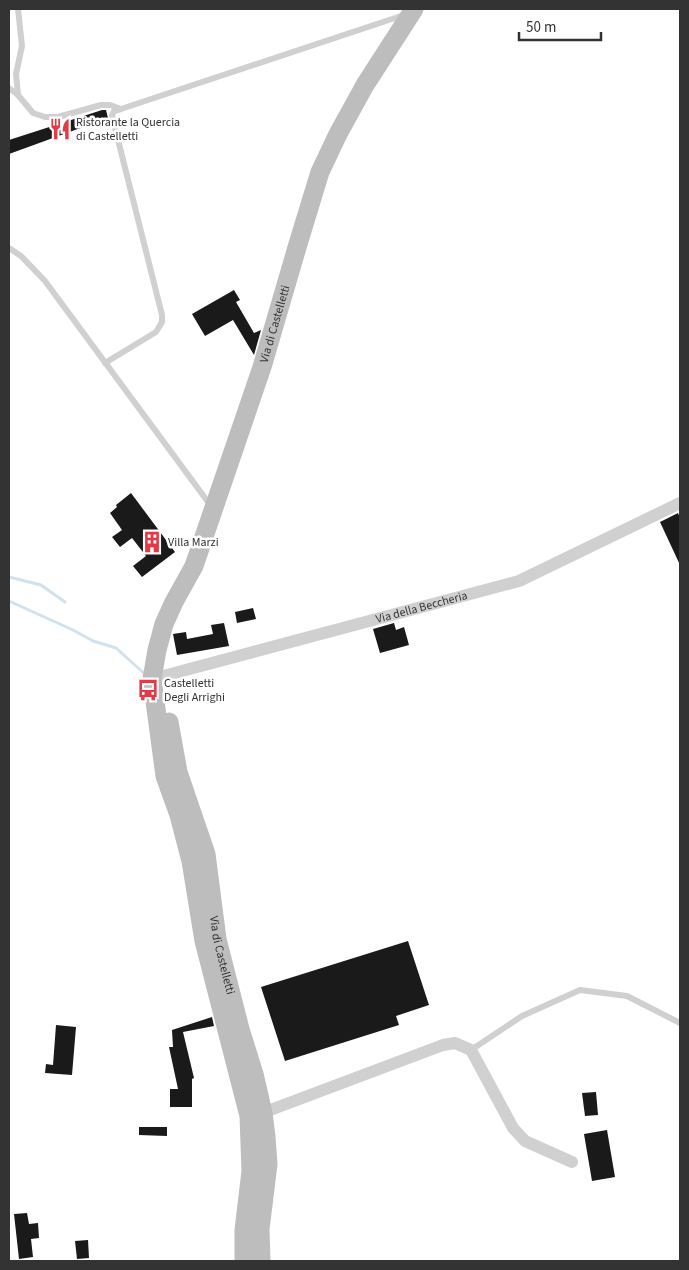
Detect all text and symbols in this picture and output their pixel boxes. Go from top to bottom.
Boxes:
scale bar [519,10,602,42]
text: 50 m [526,17,556,38]
place label: Ristorante la Quercia di Castelletti [76,114,180,145]
restaurant icon: Ristorante la Quercia di Castelletti [47,116,73,142]
street label: Via di Castelletti [256,283,295,365]
building icon: Villa Marzi [139,529,165,555]
place label: Villa Marzi [168,534,219,551]
street label: Via della Beccheria [374,587,469,628]
place label: Castelletti Degli Arrighi [164,675,225,706]
bus stop icon: Castelletti Degli Arrighi [135,677,161,703]
street label: Via di Castelletti [205,915,239,996]

